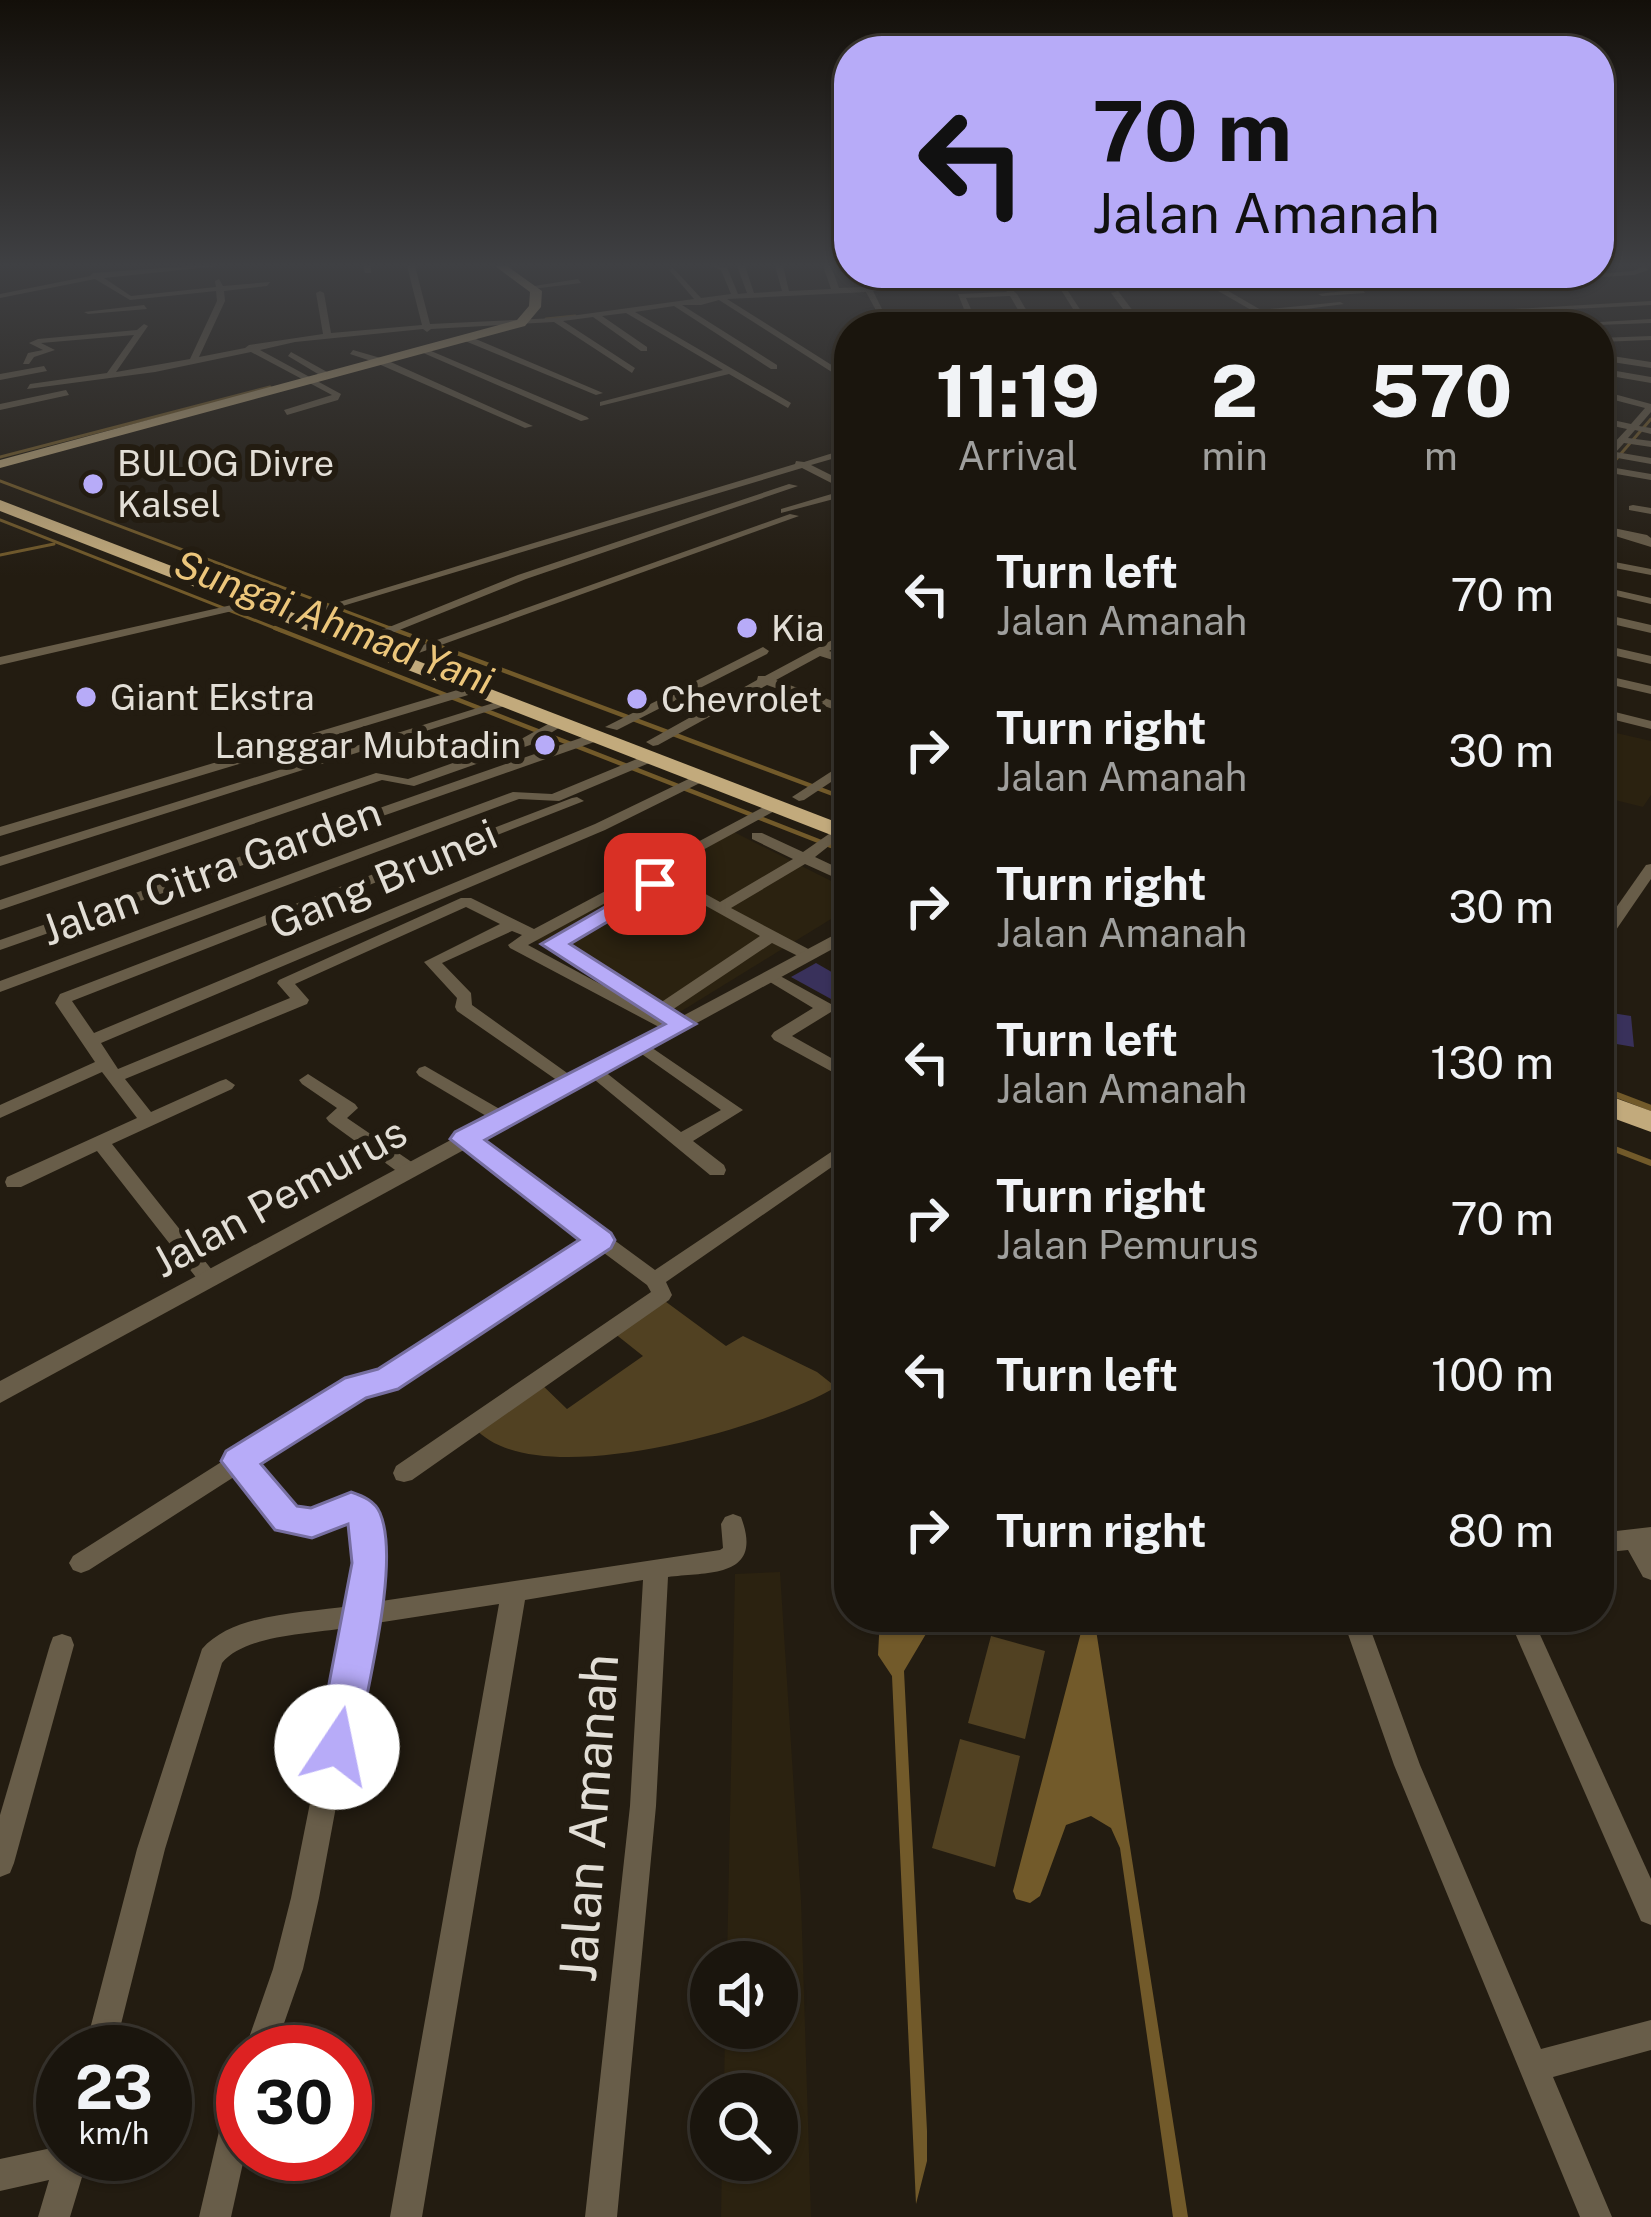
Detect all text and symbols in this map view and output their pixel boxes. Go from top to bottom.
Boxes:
text: 70 m [1092,81,1292,180]
icon: left [894,84,1050,240]
text: Jalan Amanah [1092,182,1440,245]
text: 11:19 [936,349,1100,433]
text: 2 [1211,349,1258,433]
text: 570 [1369,349,1512,433]
text: Arrival [958,433,1078,479]
text: min [1202,433,1268,479]
text: m [1424,433,1458,479]
place label: BULOG Divre Kalsel [117,442,334,525]
marker: BULOG Divre Kalsel [80,471,106,497]
water label: Sungai Ahmad Yani [168,540,500,704]
text: Turn left [996,545,1178,598]
icon: left [894,561,960,627]
text: 70 m [1450,568,1554,621]
text: Jalan Amanah [996,598,1247,644]
place label: Kia [771,607,824,649]
marker: Kia [734,615,760,641]
place label: Giant Ekstra [110,676,315,718]
place label: Chevrolet [661,678,822,720]
marker: Giant Ekstra [73,684,99,710]
marker: Chevrolet [624,686,650,712]
text: Turn right [996,701,1207,754]
icon: right [894,717,960,783]
place label: Langgar Mubtadin [215,724,521,766]
text: 30 m [1449,724,1554,777]
marker: Langgar Mubtadin [532,732,558,758]
text: Jalan Amanah [996,754,1247,800]
street label: Jalan Citra Garden [34,786,387,955]
street label: Gang Brunei [262,809,504,948]
pin [604,833,706,935]
icon: arrive [622,851,688,917]
text: Turn right [996,857,1207,910]
icon: right [894,873,960,939]
text: 30 m [1449,880,1554,933]
text: Jalan Amanah [996,910,1247,956]
text: Turn left [996,1013,1178,1066]
icon: left [894,1029,960,1095]
text: 130 m [1430,1036,1554,1089]
text: Jalan Amanah [996,1066,1247,1112]
street label: Jalan Pemurus [143,1107,414,1287]
text: Turn right [996,1169,1207,1222]
icon: right [894,1185,960,1251]
text: 70 m [1450,1192,1554,1245]
text: Jalan Pemurus [996,1222,1259,1268]
icon: left [894,1341,960,1407]
text: Turn left [996,1348,1178,1401]
text: 100 m [1431,1348,1554,1401]
icon: right [894,1497,960,1563]
text: Turn right [996,1504,1207,1557]
text: 80 m [1448,1504,1554,1557]
street label: Jalan Amanah [548,1652,629,1984]
position arrow [274,1684,400,1810]
map controls [690,1941,798,2181]
button: sound [690,1941,798,2049]
speed limit sign: 30 [216,2025,372,2181]
text: 23 [75,2052,153,2123]
button: search [690,2073,798,2181]
text: km/h [79,2115,149,2151]

